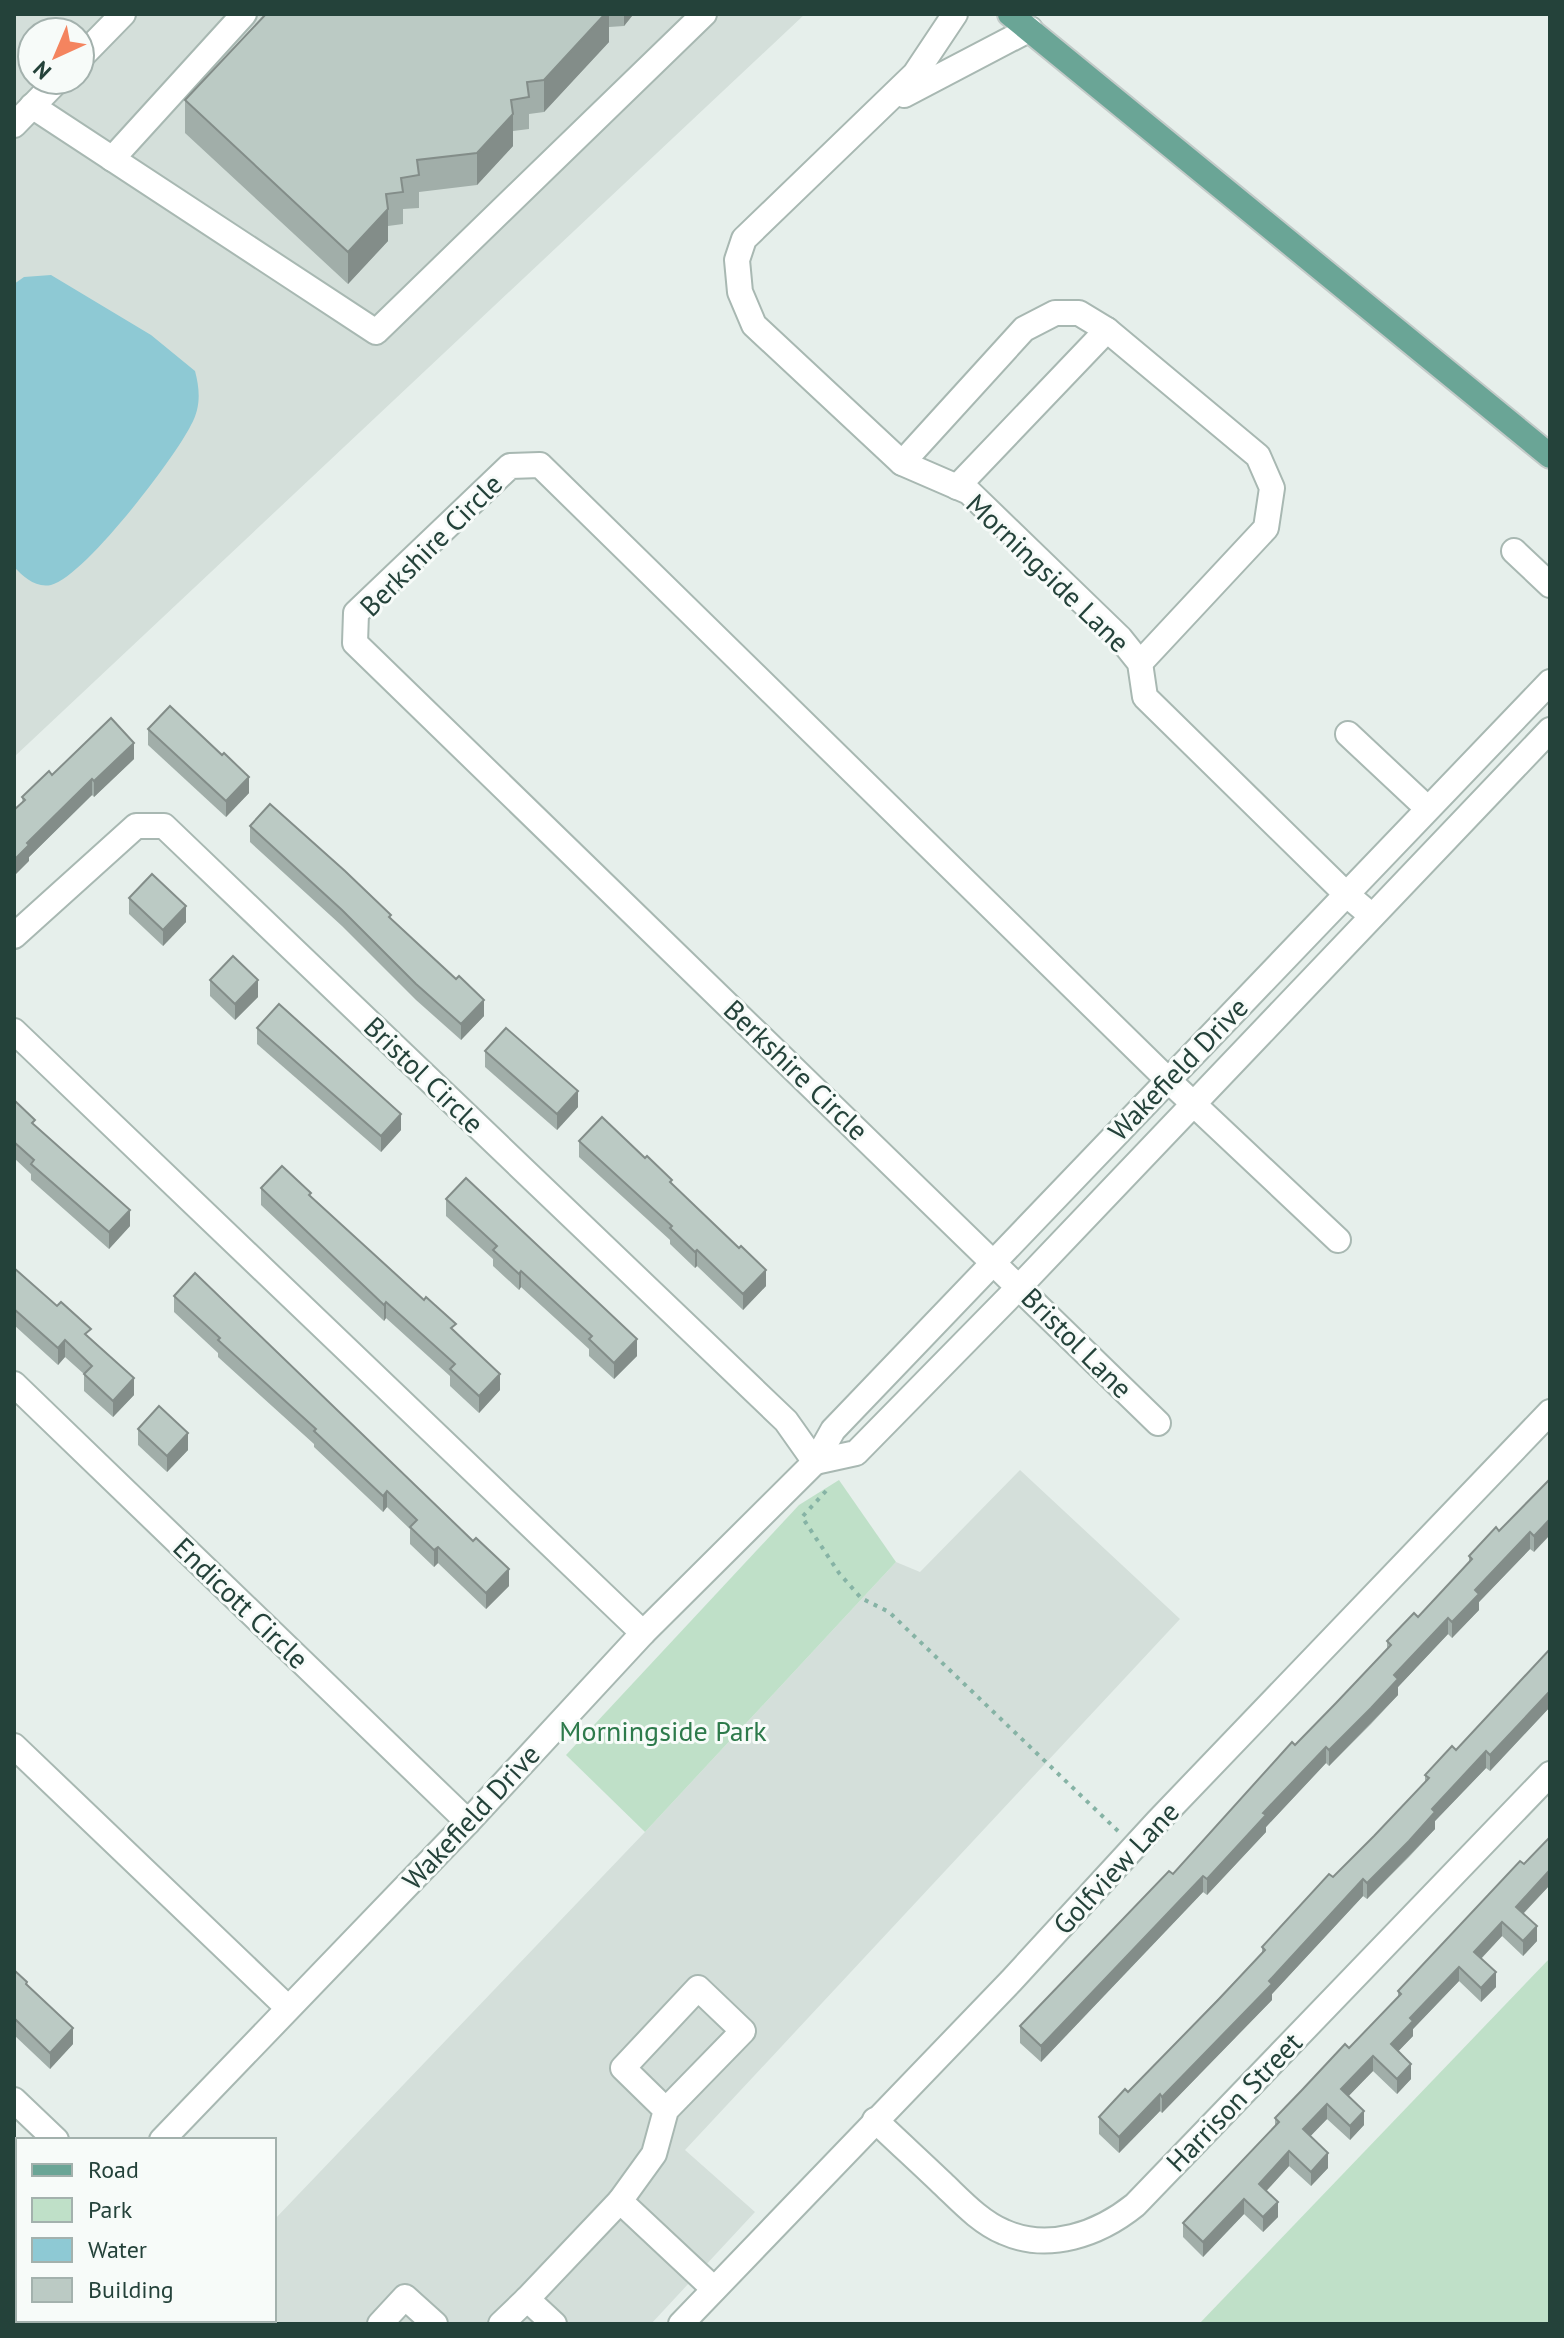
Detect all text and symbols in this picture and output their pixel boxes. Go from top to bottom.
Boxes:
north arrow [16,16,96,96]
text: N [27,55,57,85]
street label: Berkshire Circle [351,465,510,624]
street label: Morningside Lane [959,485,1138,660]
street label: Wakefield Drive [1100,989,1256,1148]
street label: Berkshire Circle [716,991,877,1148]
street label: Bristol Circle [356,1008,492,1141]
street label: Bristol Lane [1014,1279,1141,1406]
street label: Endicott Circle [166,1529,317,1677]
park label: Morningside Park [559,1712,767,1749]
street label: Wakefield Drive [394,1736,548,1897]
street label: Golfview Lane [1045,1793,1187,1942]
street label: Harrison Street [1158,2024,1310,2179]
legend [16,2138,276,2322]
text: Road [88,2154,139,2185]
text: Park [88,2194,133,2225]
text: Water [88,2234,147,2265]
text: Building [88,2274,174,2305]

